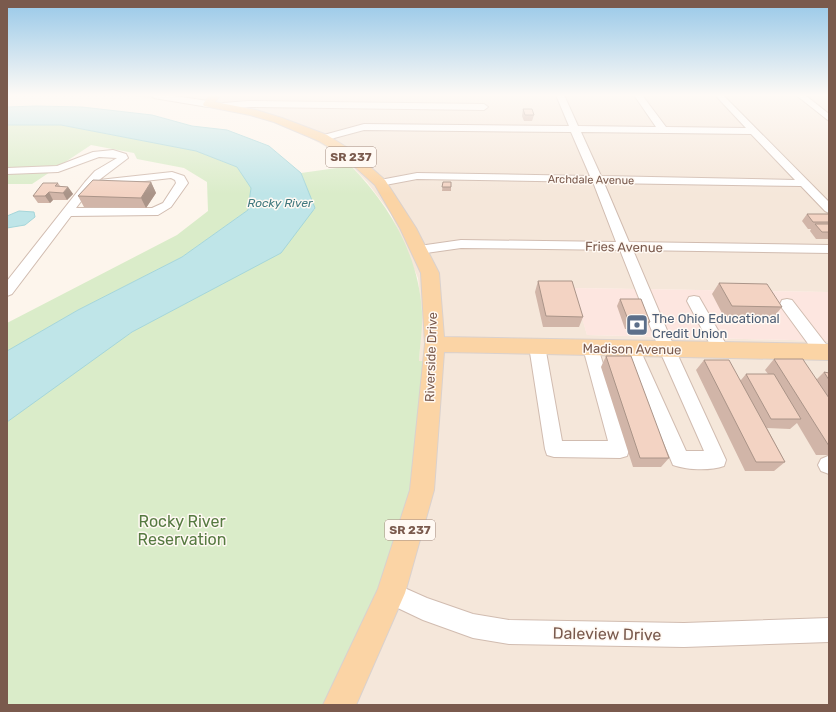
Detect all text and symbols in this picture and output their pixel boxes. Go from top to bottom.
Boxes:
road number: SR 237 [326,147,376,167]
street label: Archdale Avenue [548,173,634,187]
water label: Rocky River [247,196,313,210]
street label: Fries Avenue [585,239,663,255]
place label: The Ohio Educational Credit Union [652,311,780,341]
street label: Riverside Drive [422,312,440,402]
bank icon: The Ohio Educational Credit Union [624,312,650,338]
street label: Madison Avenue [583,341,681,357]
park label: Rocky River Reservation [138,512,226,549]
road number: SR 237 [385,520,435,540]
street label: Daleview Drive [552,624,662,644]

